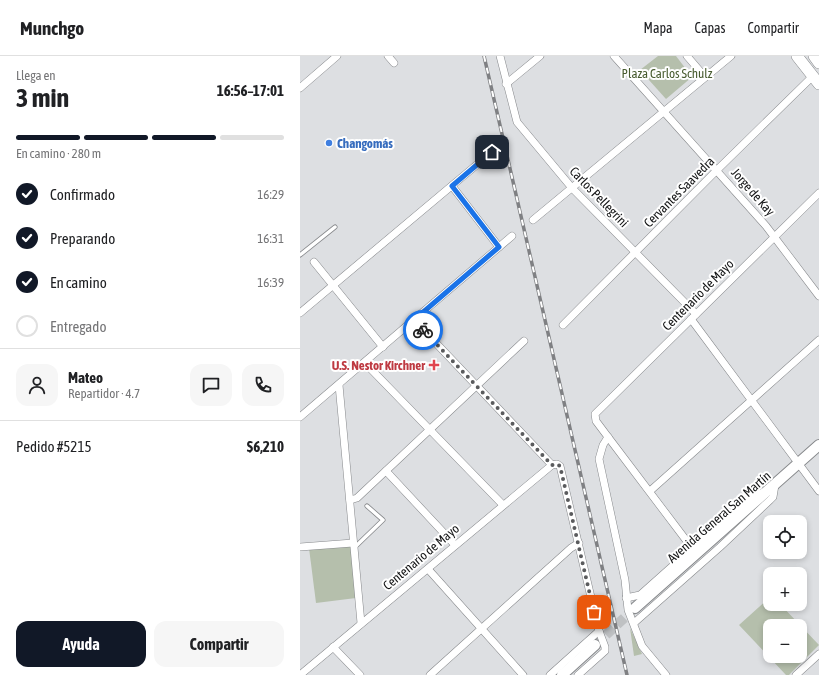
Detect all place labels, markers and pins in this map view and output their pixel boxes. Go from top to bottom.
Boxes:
pin [475,135,509,169]
place label: Changomás [337,136,393,151]
marker: Changomás [324,138,334,148]
place label: U.S. Nestor Kirchner [332,358,426,373]
marker: U.S. Nestor Kirchner [428,359,440,371]
pin [577,595,611,629]

